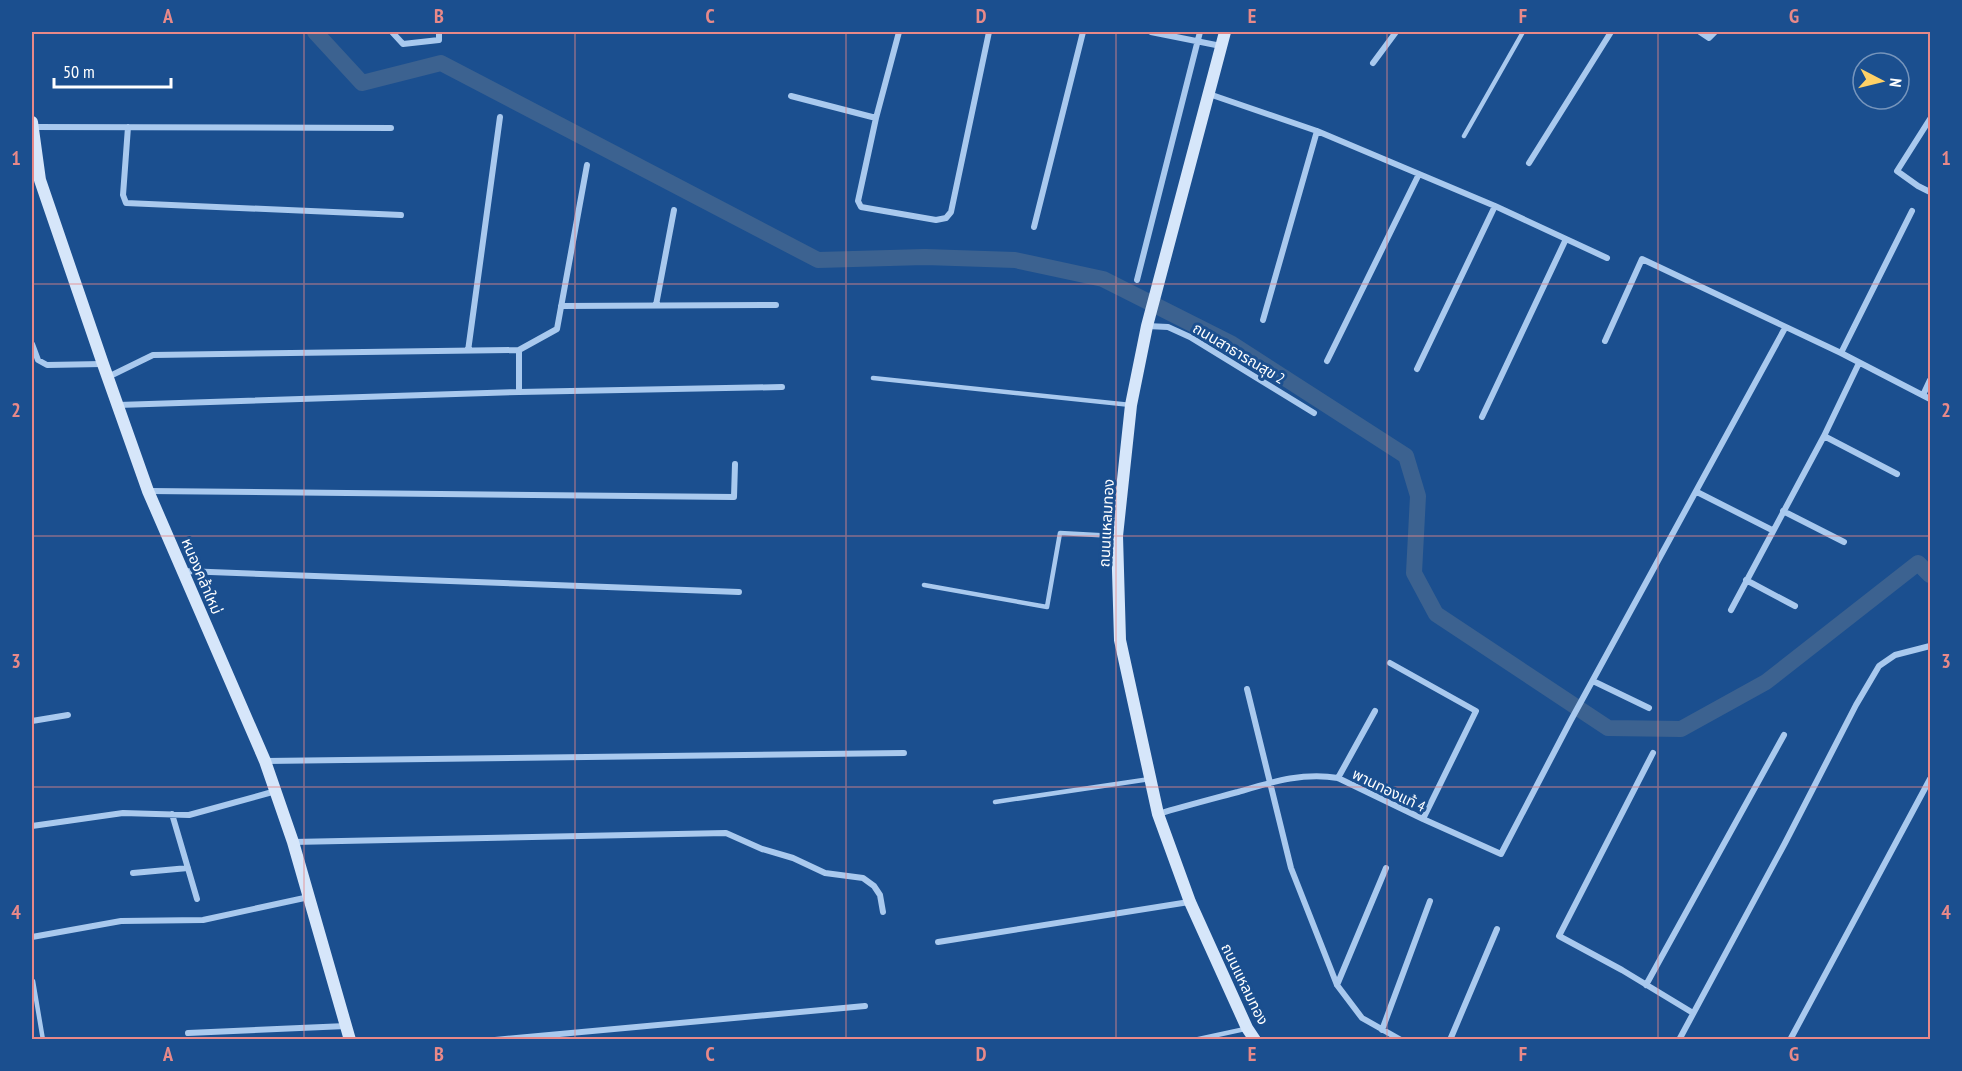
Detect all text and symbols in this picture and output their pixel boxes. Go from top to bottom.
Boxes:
text: A [162,3,174,29]
text: B [434,3,444,29]
text: C [705,3,715,29]
text: D [976,3,987,29]
text: E [1248,3,1256,29]
text: F [1519,3,1527,29]
text: G [1789,3,1799,29]
scale bar [54,51,171,89]
north arrow [1851,51,1911,111]
text: 50 m [63,60,95,83]
text: N [1885,77,1906,88]
text: 1 [11,145,21,171]
text: 1 [1941,145,1951,171]
street label: ถนนสาธารณสุข 2 [1190,318,1288,388]
text: 2 [11,397,21,423]
text: 2 [1941,397,1951,423]
street label: ถนนแหลมทอง [1094,478,1118,568]
street label: หนองคล้าใหม่ [177,535,227,617]
text: 3 [11,648,21,674]
text: 3 [1941,648,1951,674]
street label: พานทองแท้ 4 [1349,764,1429,816]
text: 4 [11,899,21,925]
text: 4 [1941,899,1951,925]
street label: ถนนแหลมทอง [1217,940,1273,1028]
text: A [162,1041,174,1067]
text: B [434,1041,444,1067]
text: C [705,1041,715,1067]
text: D [976,1041,987,1067]
text: E [1248,1041,1256,1067]
text: F [1519,1041,1527,1067]
text: G [1789,1041,1799,1067]

